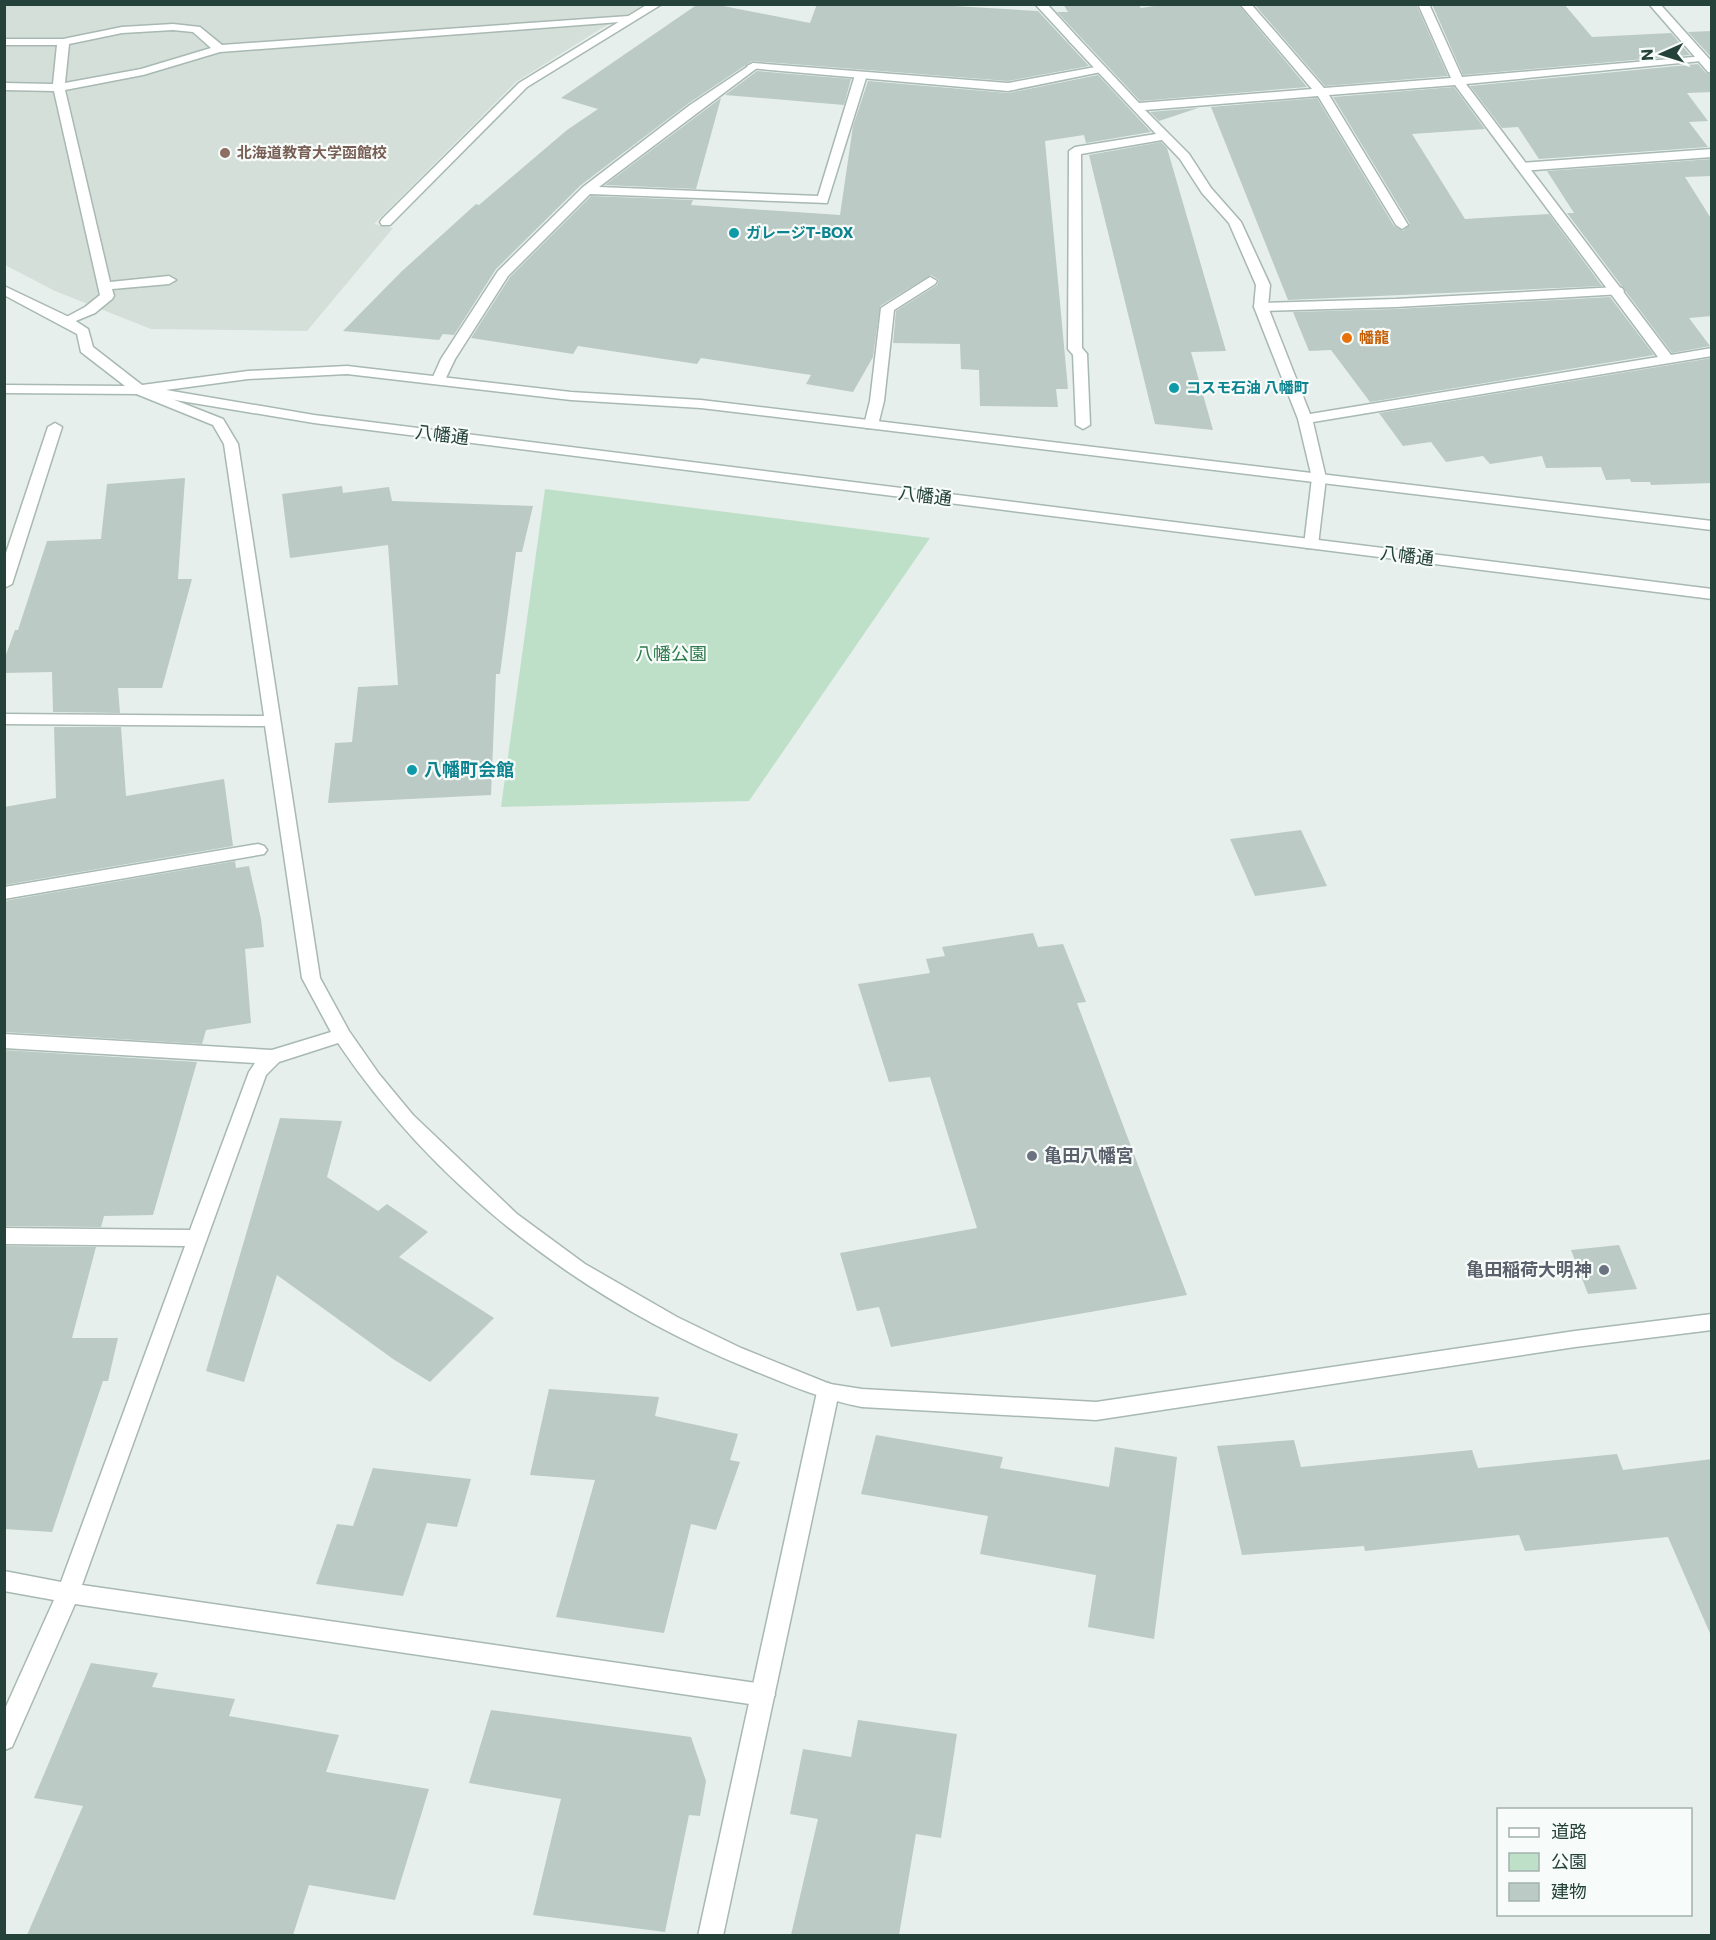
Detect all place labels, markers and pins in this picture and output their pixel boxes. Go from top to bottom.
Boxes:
place label: 北海道教育大学函館校 [237,143,387,161]
marker: 北海道教育大学函館校 [218,146,232,160]
place label: ガレージT-BOX [746,223,854,241]
marker: ガレージT-BOX [727,226,741,240]
place label: 幡龍 [1359,328,1389,346]
marker: 幡龍 [1340,331,1354,345]
place label: コスモ石油 八幡町 [1186,378,1309,396]
marker: コスモ石油 八幡町 [1167,381,1181,395]
place label: 八幡町会館 [424,758,514,780]
marker: 八幡町会館 [405,763,419,777]
place label: 亀田八幡宮 [1044,1144,1134,1166]
marker: 亀田八幡宮 [1025,1149,1039,1163]
place label: 亀田稲荷大明神 [1466,1258,1592,1280]
marker: 亀田稲荷大明神 [1597,1263,1611,1277]

